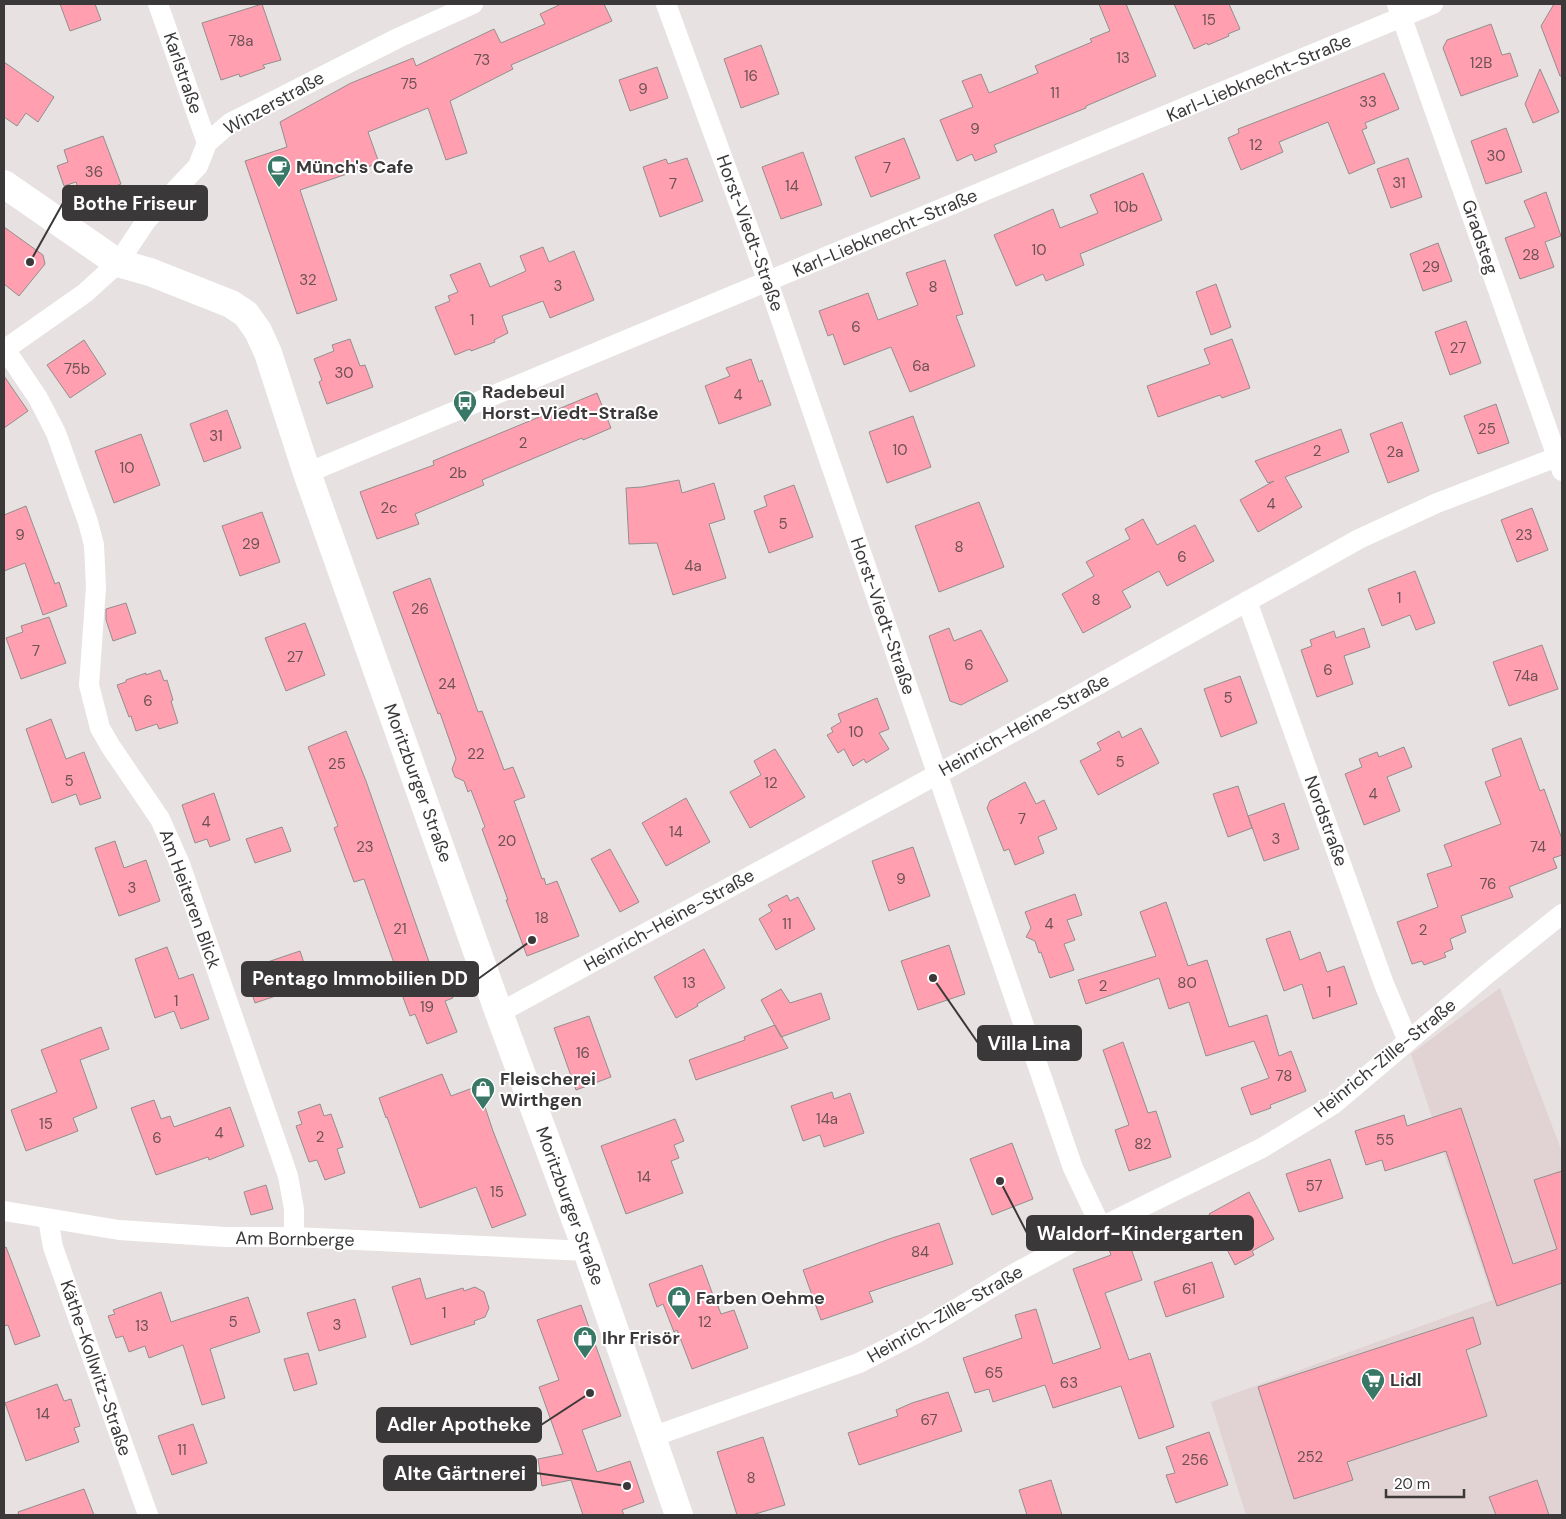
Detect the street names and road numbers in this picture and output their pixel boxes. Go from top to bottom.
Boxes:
street label: Karl-Liebknecht-Straße [1163,28,1355,128]
street label: Karlstraße [158,29,208,117]
street label: Winzerstraße [220,66,328,140]
street label: Horst-Viedt-Straße [711,151,789,315]
street label: Karl-Liebknecht-Straße [789,183,981,283]
street label: Gradsteg [1456,197,1504,277]
street label: Horst-Viedt-Straße [845,534,921,698]
street label: Heinrich-Heine-Straße [934,668,1114,782]
street label: Moritzburger Straße [378,700,458,866]
street label: Nordstraße [1299,772,1353,870]
street label: Am Heiteren Blick [154,826,226,972]
street label: Heinrich-Heine-Straße [579,863,759,977]
street label: Heinrich-Zille-Straße [1309,993,1461,1123]
street label: Moritzburger Straße [530,1123,610,1289]
street label: Am Bornberge [235,1226,355,1252]
street label: Heinrich-Zille-Straße [863,1260,1027,1368]
street label: Käthe-Kollwitz-Straße [55,1277,137,1459]

